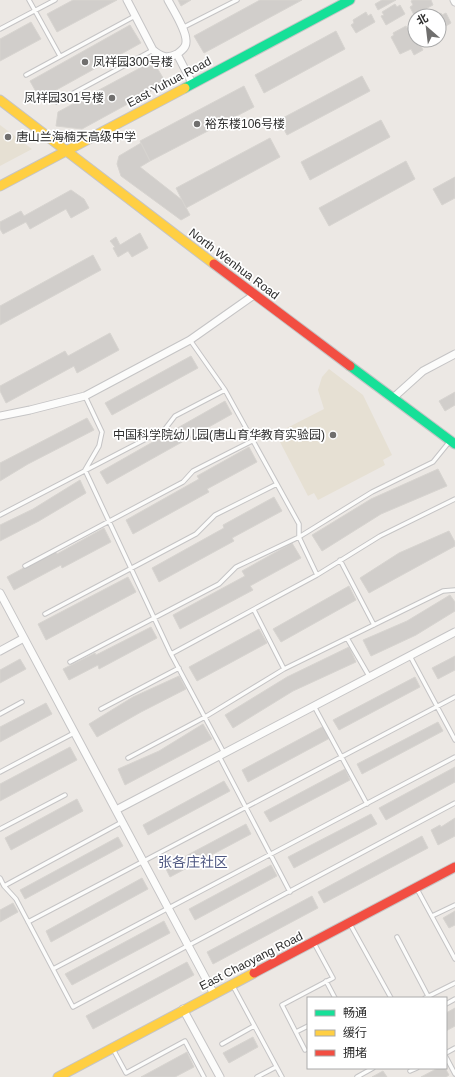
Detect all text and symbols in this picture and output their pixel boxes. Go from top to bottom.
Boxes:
north arrow [407,8,447,48]
text: 北 [415,11,430,27]
street label: East Yuhua Road [125,54,213,110]
place label: 凤祥园300号楼 [93,55,173,69]
marker: 凤祥园300号楼 [80,57,90,67]
place label: 凤祥园301号楼 [24,91,104,105]
marker: 凤祥园301号楼 [107,93,117,103]
place label: 裕东楼106号楼 [205,117,285,131]
marker: 裕东楼106号楼 [192,119,202,129]
place label: 唐山兰海楠天高级中学 [16,130,136,144]
marker: 唐山兰海楠天高级中学 [3,132,13,142]
street label: North Wenhua Road [186,226,282,302]
place label: 中国科学院幼儿园(唐山育华教育实验园) [113,428,325,442]
marker: 中国科学院幼儿园(唐山育华教育实验园) [328,430,338,440]
district label: 张各庄社区 [158,854,228,870]
street label: East Chaoyang Road [197,929,305,993]
legend [307,997,447,1069]
text: 畅通 [343,1006,367,1020]
text: 缓行 [343,1026,367,1040]
text: 拥堵 [343,1046,367,1060]

